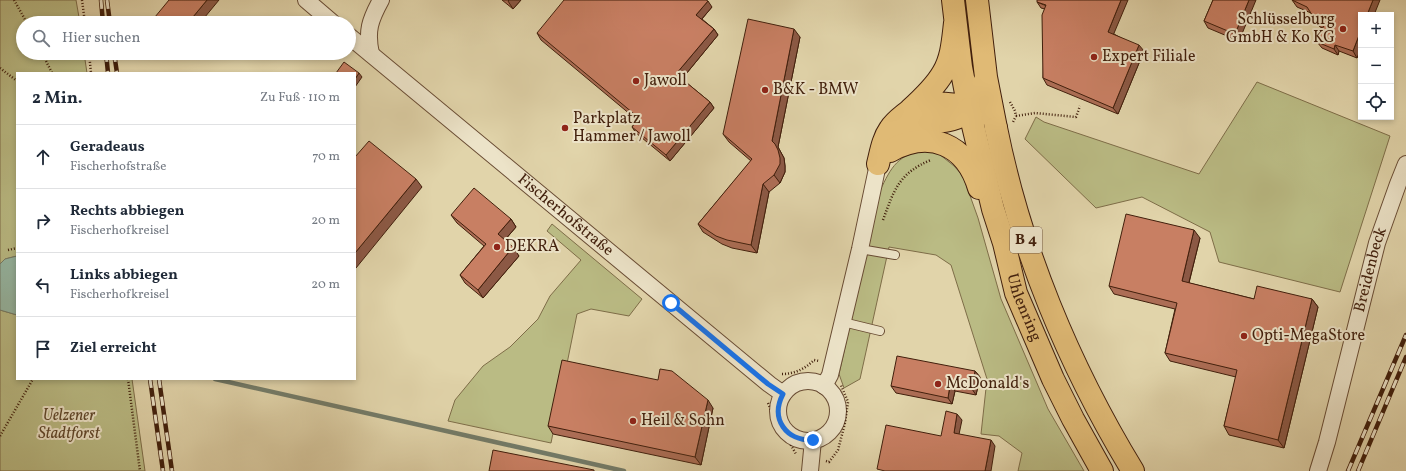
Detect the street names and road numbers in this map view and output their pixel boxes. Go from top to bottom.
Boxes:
street label: Fischerhofstraße [513,169,618,262]
street label: Breidenbeck [1349,224,1393,315]
road number: B 4 [1010,227,1042,253]
street label: Uhlenring [1001,271,1047,345]

